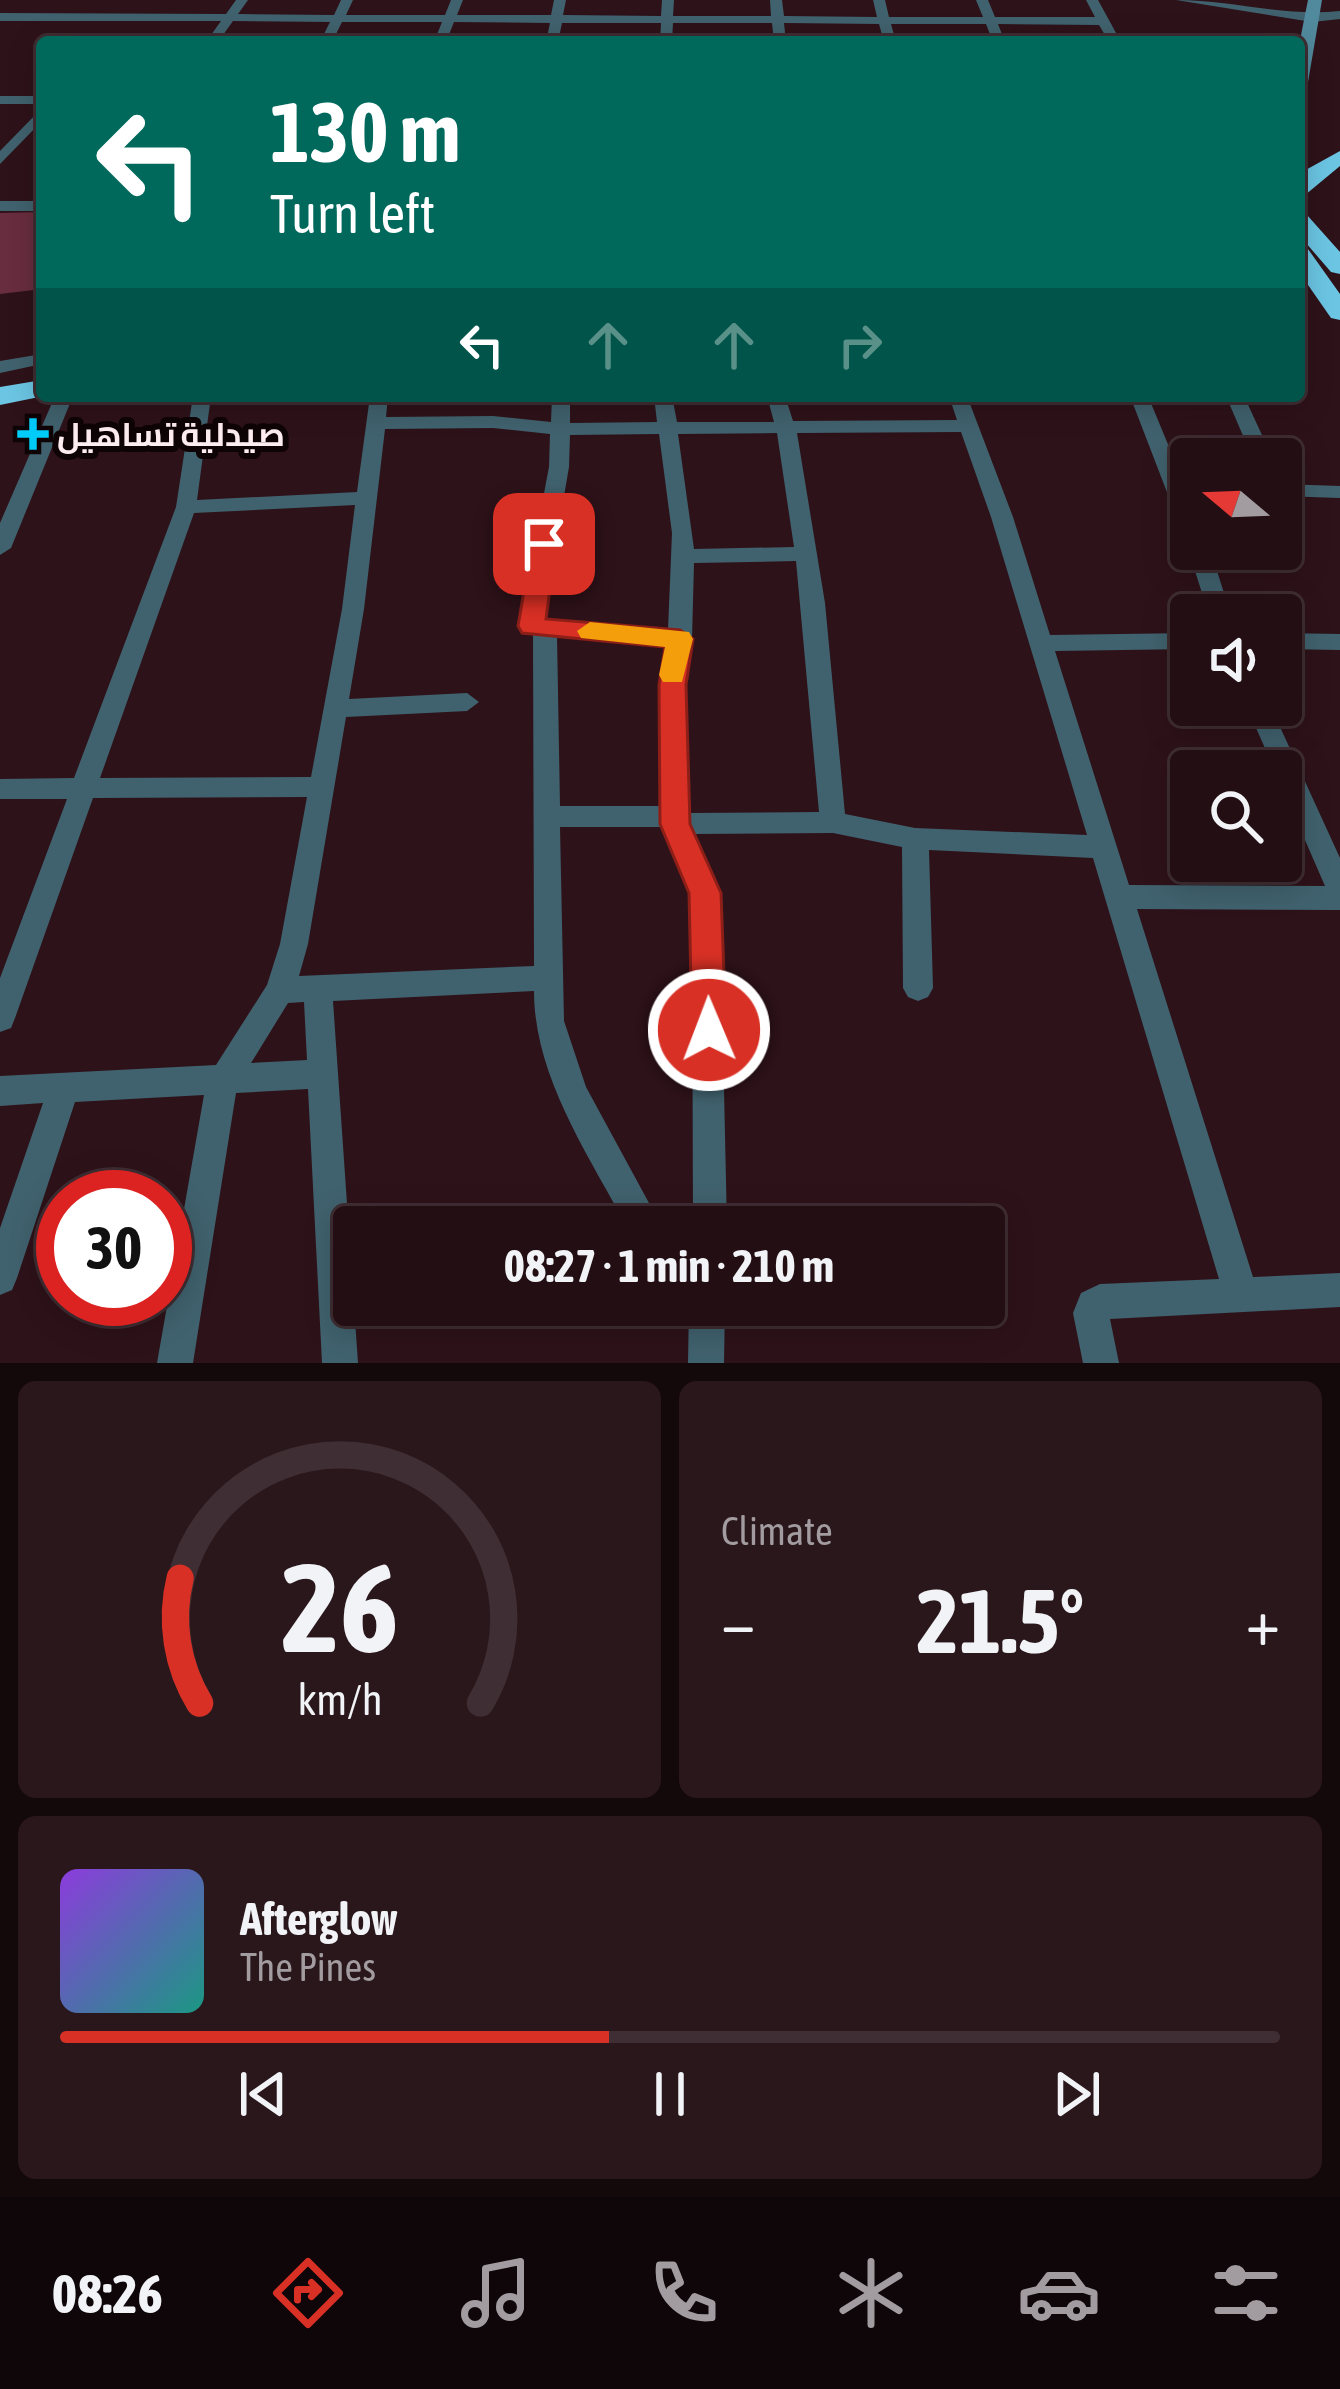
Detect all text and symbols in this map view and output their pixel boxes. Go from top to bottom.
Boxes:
icon: left [72,84,228,240]
text: 130 m [270,84,460,180]
text: Turn left [270,183,435,244]
icon: left [449,312,515,378]
icon: ahead [575,312,641,378]
icon: ahead [701,312,767,378]
icon: right [827,312,893,378]
place label: صيدلية تساهيل [57,415,285,454]
marker: صيدلية تساهيل [20,421,46,447]
north arrow [1170,438,1302,570]
map controls [1170,438,1302,882]
pin [493,493,595,595]
icon: arrive [511,511,577,577]
button: sound [1170,594,1302,726]
button: search [1170,750,1302,882]
position arrow [646,967,772,1093]
speed limit sign: 30 [36,1170,192,1326]
text: 08:27 · 1 min · 210 m [504,1240,834,1292]
text: Climate [721,1509,833,1553]
text: 26 [281,1535,398,1678]
text: 21.5° [917,1569,1084,1672]
text: − [721,1583,755,1659]
text: + [1246,1583,1280,1659]
text: km/h [297,1674,382,1723]
text: Afterglow [240,1893,398,1945]
text: The Pines [240,1945,376,1989]
icon: previous [230,2061,296,2127]
icon: pause [637,2061,703,2127]
icon: next [1044,2061,1110,2127]
icon: directions [266,2251,350,2335]
icon: music [454,2251,538,2335]
icon: phone [642,2251,726,2335]
icon: climate [829,2251,913,2335]
icon: car [1017,2251,1101,2335]
icon: filters [1204,2251,1288,2335]
text: 08:26 [52,2263,163,2324]

